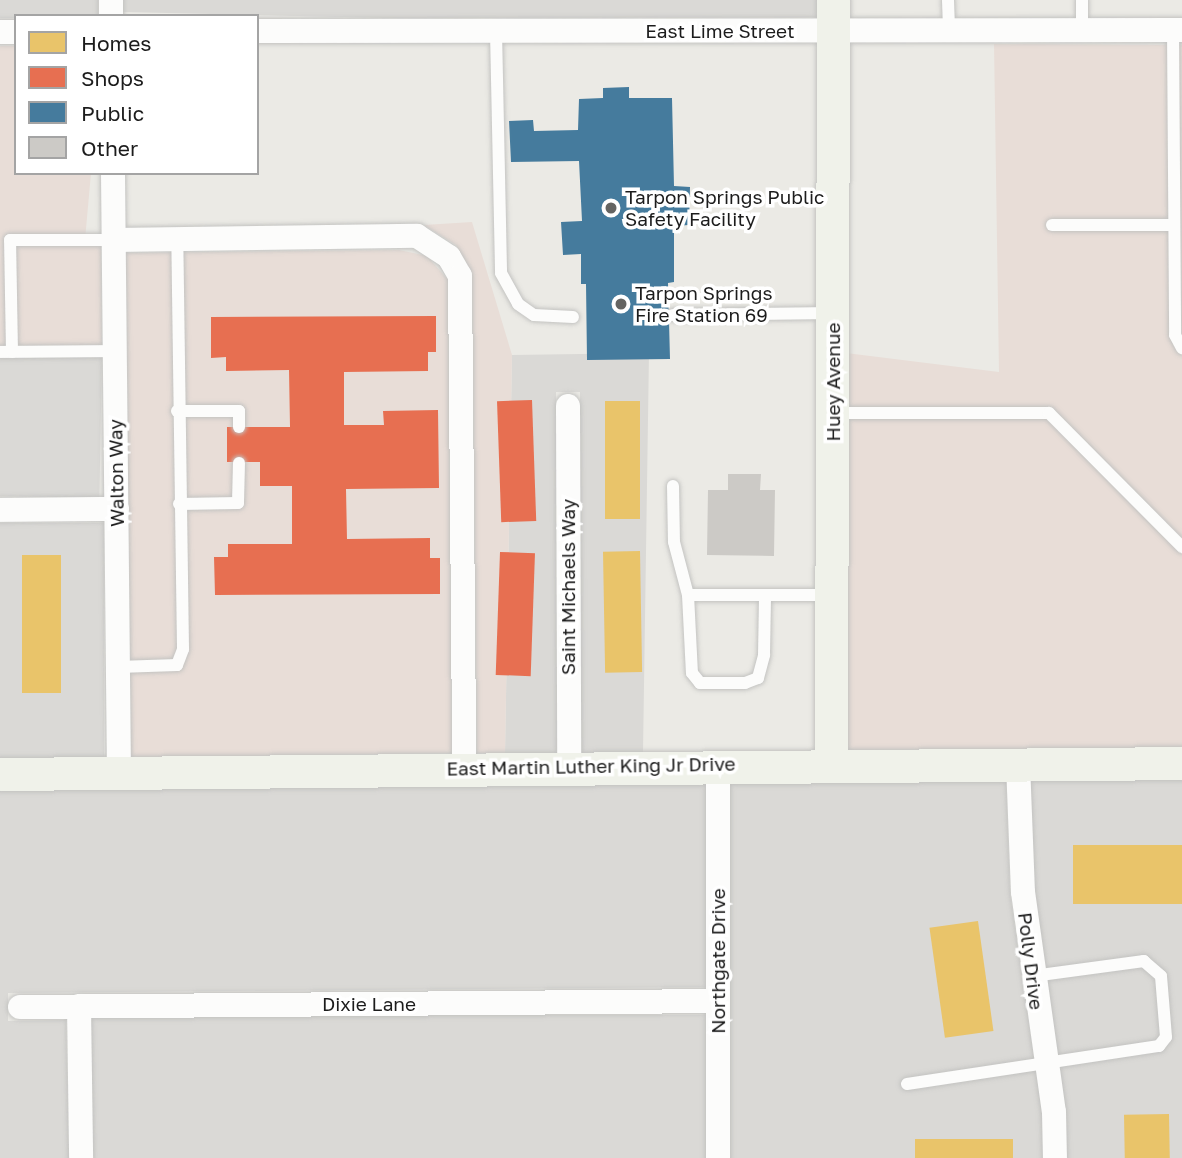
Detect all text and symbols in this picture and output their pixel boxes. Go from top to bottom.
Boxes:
legend [14,14,259,175]
street label: East Lime Street [645,20,795,42]
text: Homes [81,30,151,56]
text: Shops [81,65,144,91]
text: Public [81,100,144,126]
text: Other [81,135,138,161]
place label: Tarpon Springs Public Safety Facility [625,186,824,230]
marker: Tarpon Springs Public Safety Facility [603,200,619,216]
place label: Tarpon Springs Fire Station 69 [635,282,773,326]
marker: Tarpon Springs Fire Station 69 [613,296,629,312]
street label: Huey Avenue [822,322,844,442]
street label: Walton Way [104,419,128,527]
street label: Saint Michaels Way [557,499,579,675]
street label: East Martin Luther King Jr Drive [446,752,736,780]
street label: Northgate Drive [707,888,729,1034]
street label: Polly Drive [1014,911,1048,1011]
street label: Dixie Lane [322,993,416,1015]

